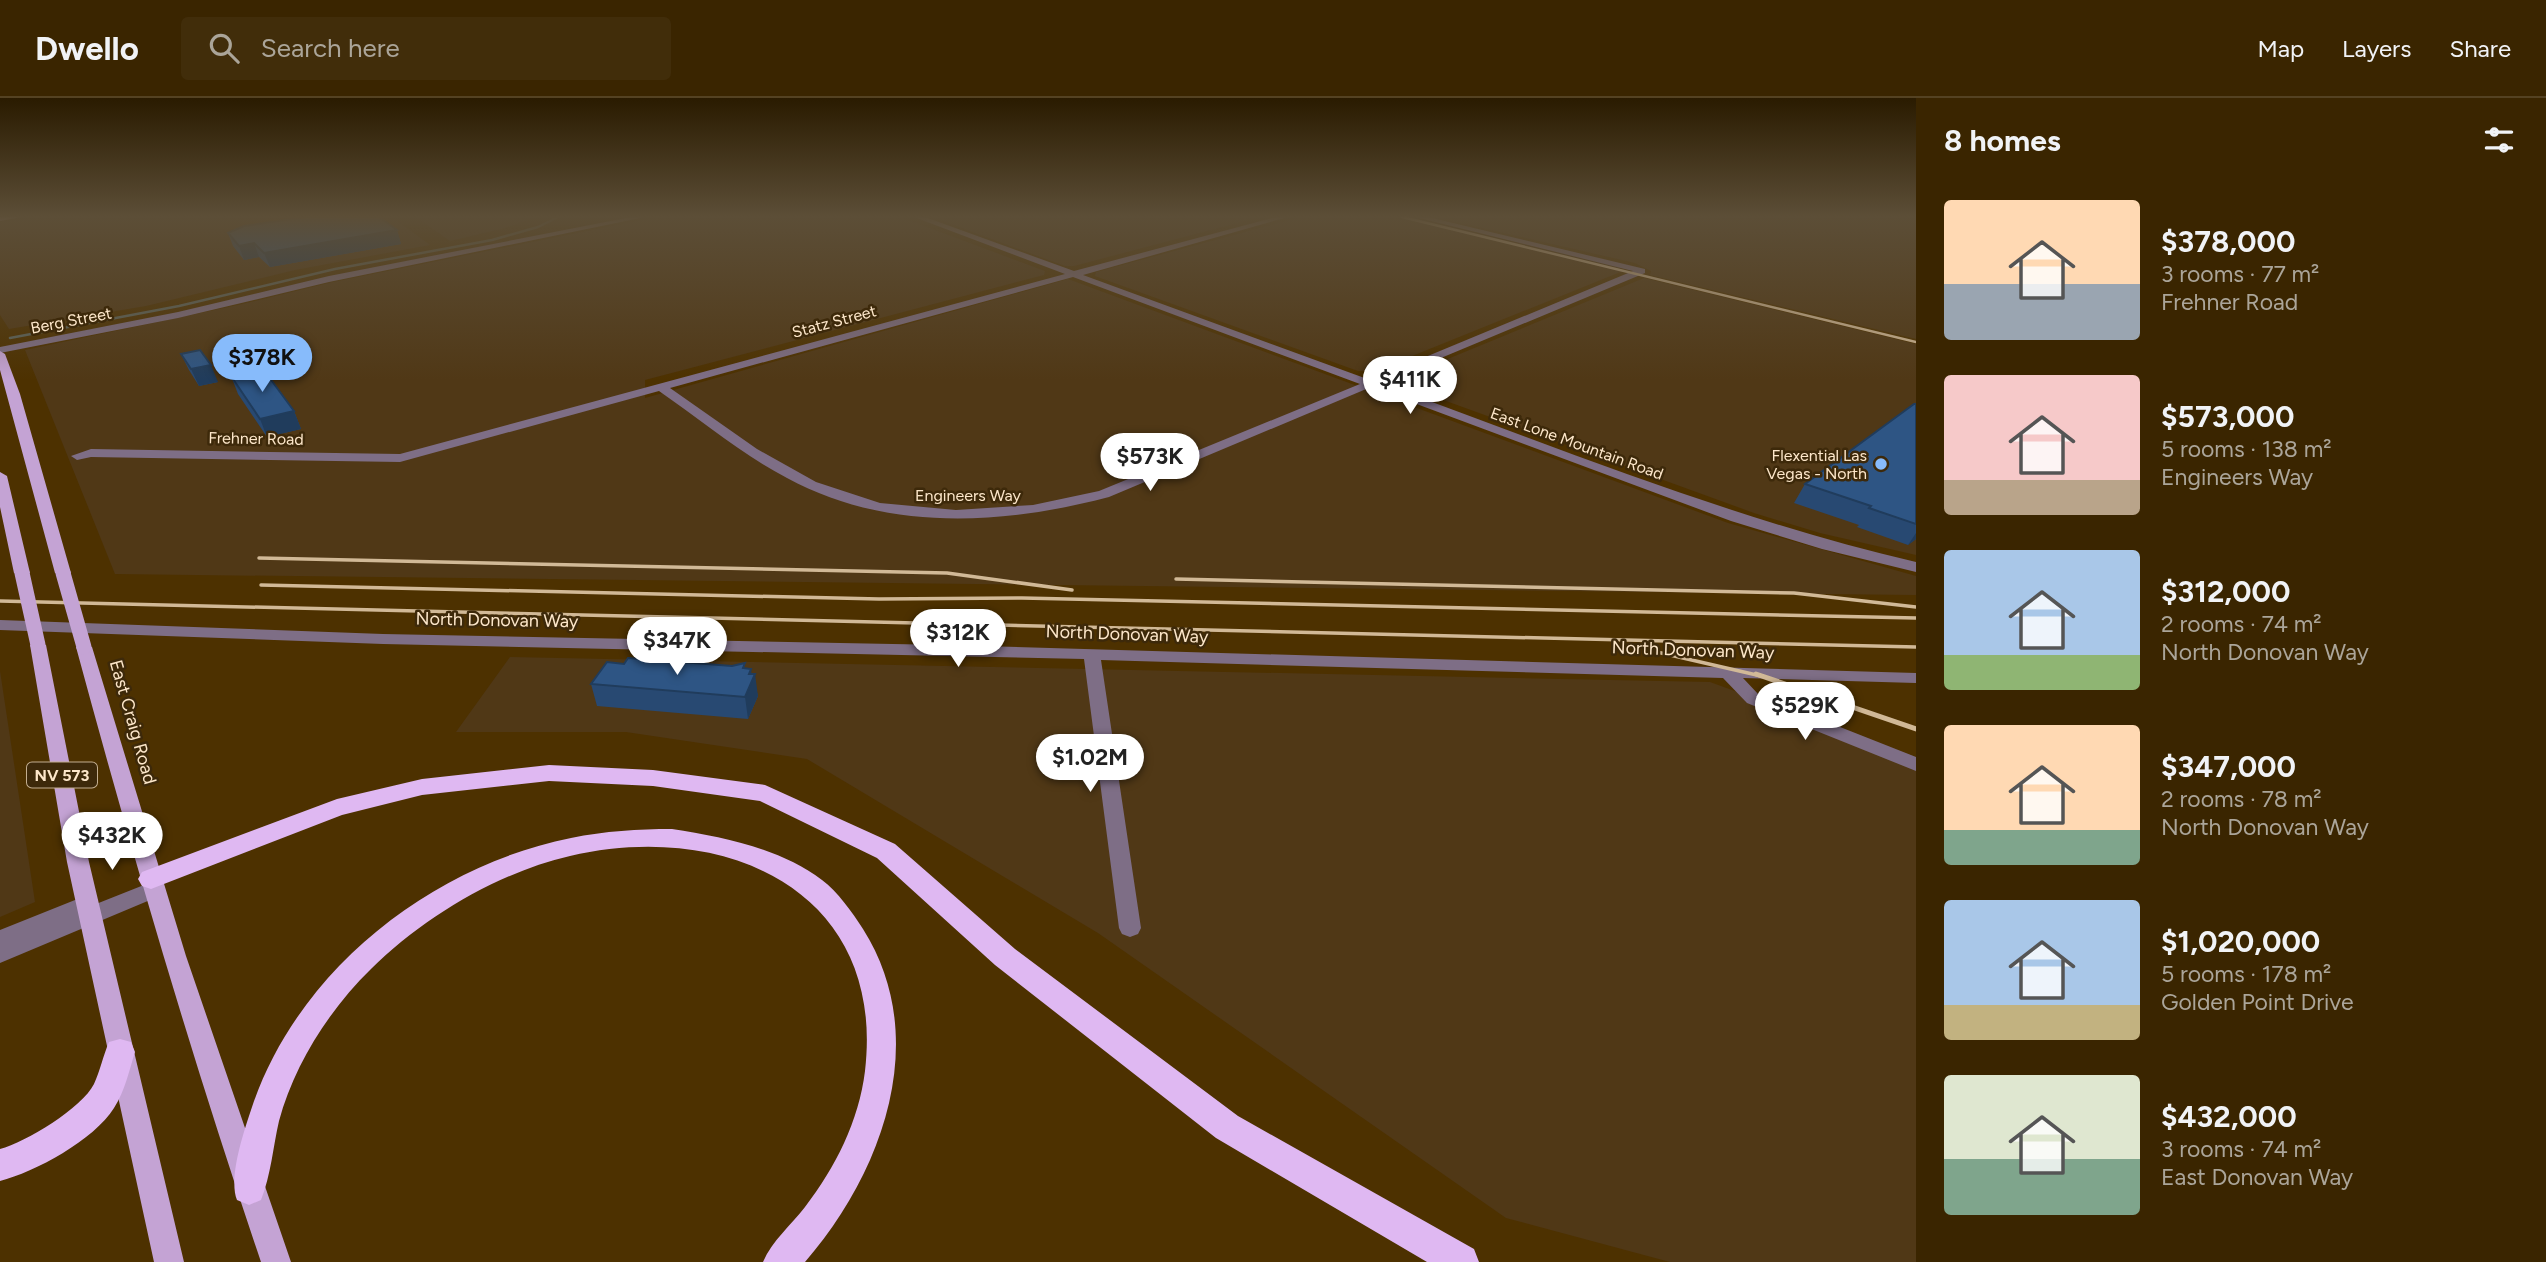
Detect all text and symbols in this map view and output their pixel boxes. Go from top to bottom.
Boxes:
search box [181,17,671,80]
text: Dwello [35,29,139,68]
icon: search [205,29,243,67]
text: Search here [261,32,400,64]
text: Map [2257,34,2304,63]
text: Layers [2342,34,2411,63]
text: Share [2449,34,2511,63]
icon: filters [2480,121,2518,159]
text: 8 homes [1944,122,2061,159]
text: $378,000 [2161,223,2295,260]
icon: home [2000,228,2084,312]
text: 3 rooms · 77 m² [2161,260,2319,288]
text: Frehner Road [2161,288,2298,316]
street label: Statz Street [790,301,878,342]
street label: Berg Street [29,303,113,338]
pin: $378K [213,334,311,394]
text: $378K [228,343,296,371]
pin: $411K [1361,356,1459,416]
text: $411K [1379,365,1441,393]
text: $573,000 [2161,398,2294,435]
street label: East Lone Mountain Road [1488,403,1666,484]
icon: home [2000,403,2084,487]
street label: Frehner Road [208,428,304,449]
pin: $573K [1101,434,1199,493]
text: 5 rooms · 138 m² [2161,435,2332,463]
text: $573K [1117,442,1184,470]
place label: Flexential Las Vegas - North [1766,446,1867,483]
marker: Flexential Las Vegas - North [1873,456,1889,472]
text: Engineers Way [2161,463,2313,491]
street label: Engineers Way [915,486,1022,505]
text: $312,000 [2161,573,2290,610]
icon: home [2000,578,2084,662]
street label: North Donovan Way [415,608,579,632]
pin: $312K [909,610,1007,669]
text: 2 rooms · 74 m² [2161,610,2322,638]
pin: $347K [628,618,726,677]
text: $312K [926,618,990,646]
street label: North Donovan Way [1045,620,1209,648]
text: $347K [643,626,711,654]
street label: North Donovan Way [1611,636,1775,664]
text: North Donovan Way [2161,638,2369,666]
street label: East Craig Road [105,657,161,787]
pin: $529K [1756,682,1854,742]
text: $529K [1771,691,1839,719]
pin: $1.02M [1033,734,1147,794]
text: $1.02M [1052,743,1128,771]
text: $347,000 [2161,748,2296,785]
icon: home [2000,753,2084,837]
road number: NV 573 [27,762,97,788]
text: 2 rooms · 78 m² [2161,785,2322,813]
pin: $432K [63,812,161,872]
text: North Donovan Way [2161,813,2369,841]
text: $432K [78,821,146,849]
text: $1,020,000 [2161,923,2320,960]
icon: home [2000,928,2084,1012]
text: 5 rooms · 178 m² [2161,960,2331,988]
text: Golden Point Drive [2161,988,2354,1016]
text: $432,000 [2161,1098,2297,1135]
icon: home [2000,1103,2084,1187]
text: 3 rooms · 74 m² [2161,1135,2321,1163]
text: East Donovan Way [2161,1163,2353,1191]

